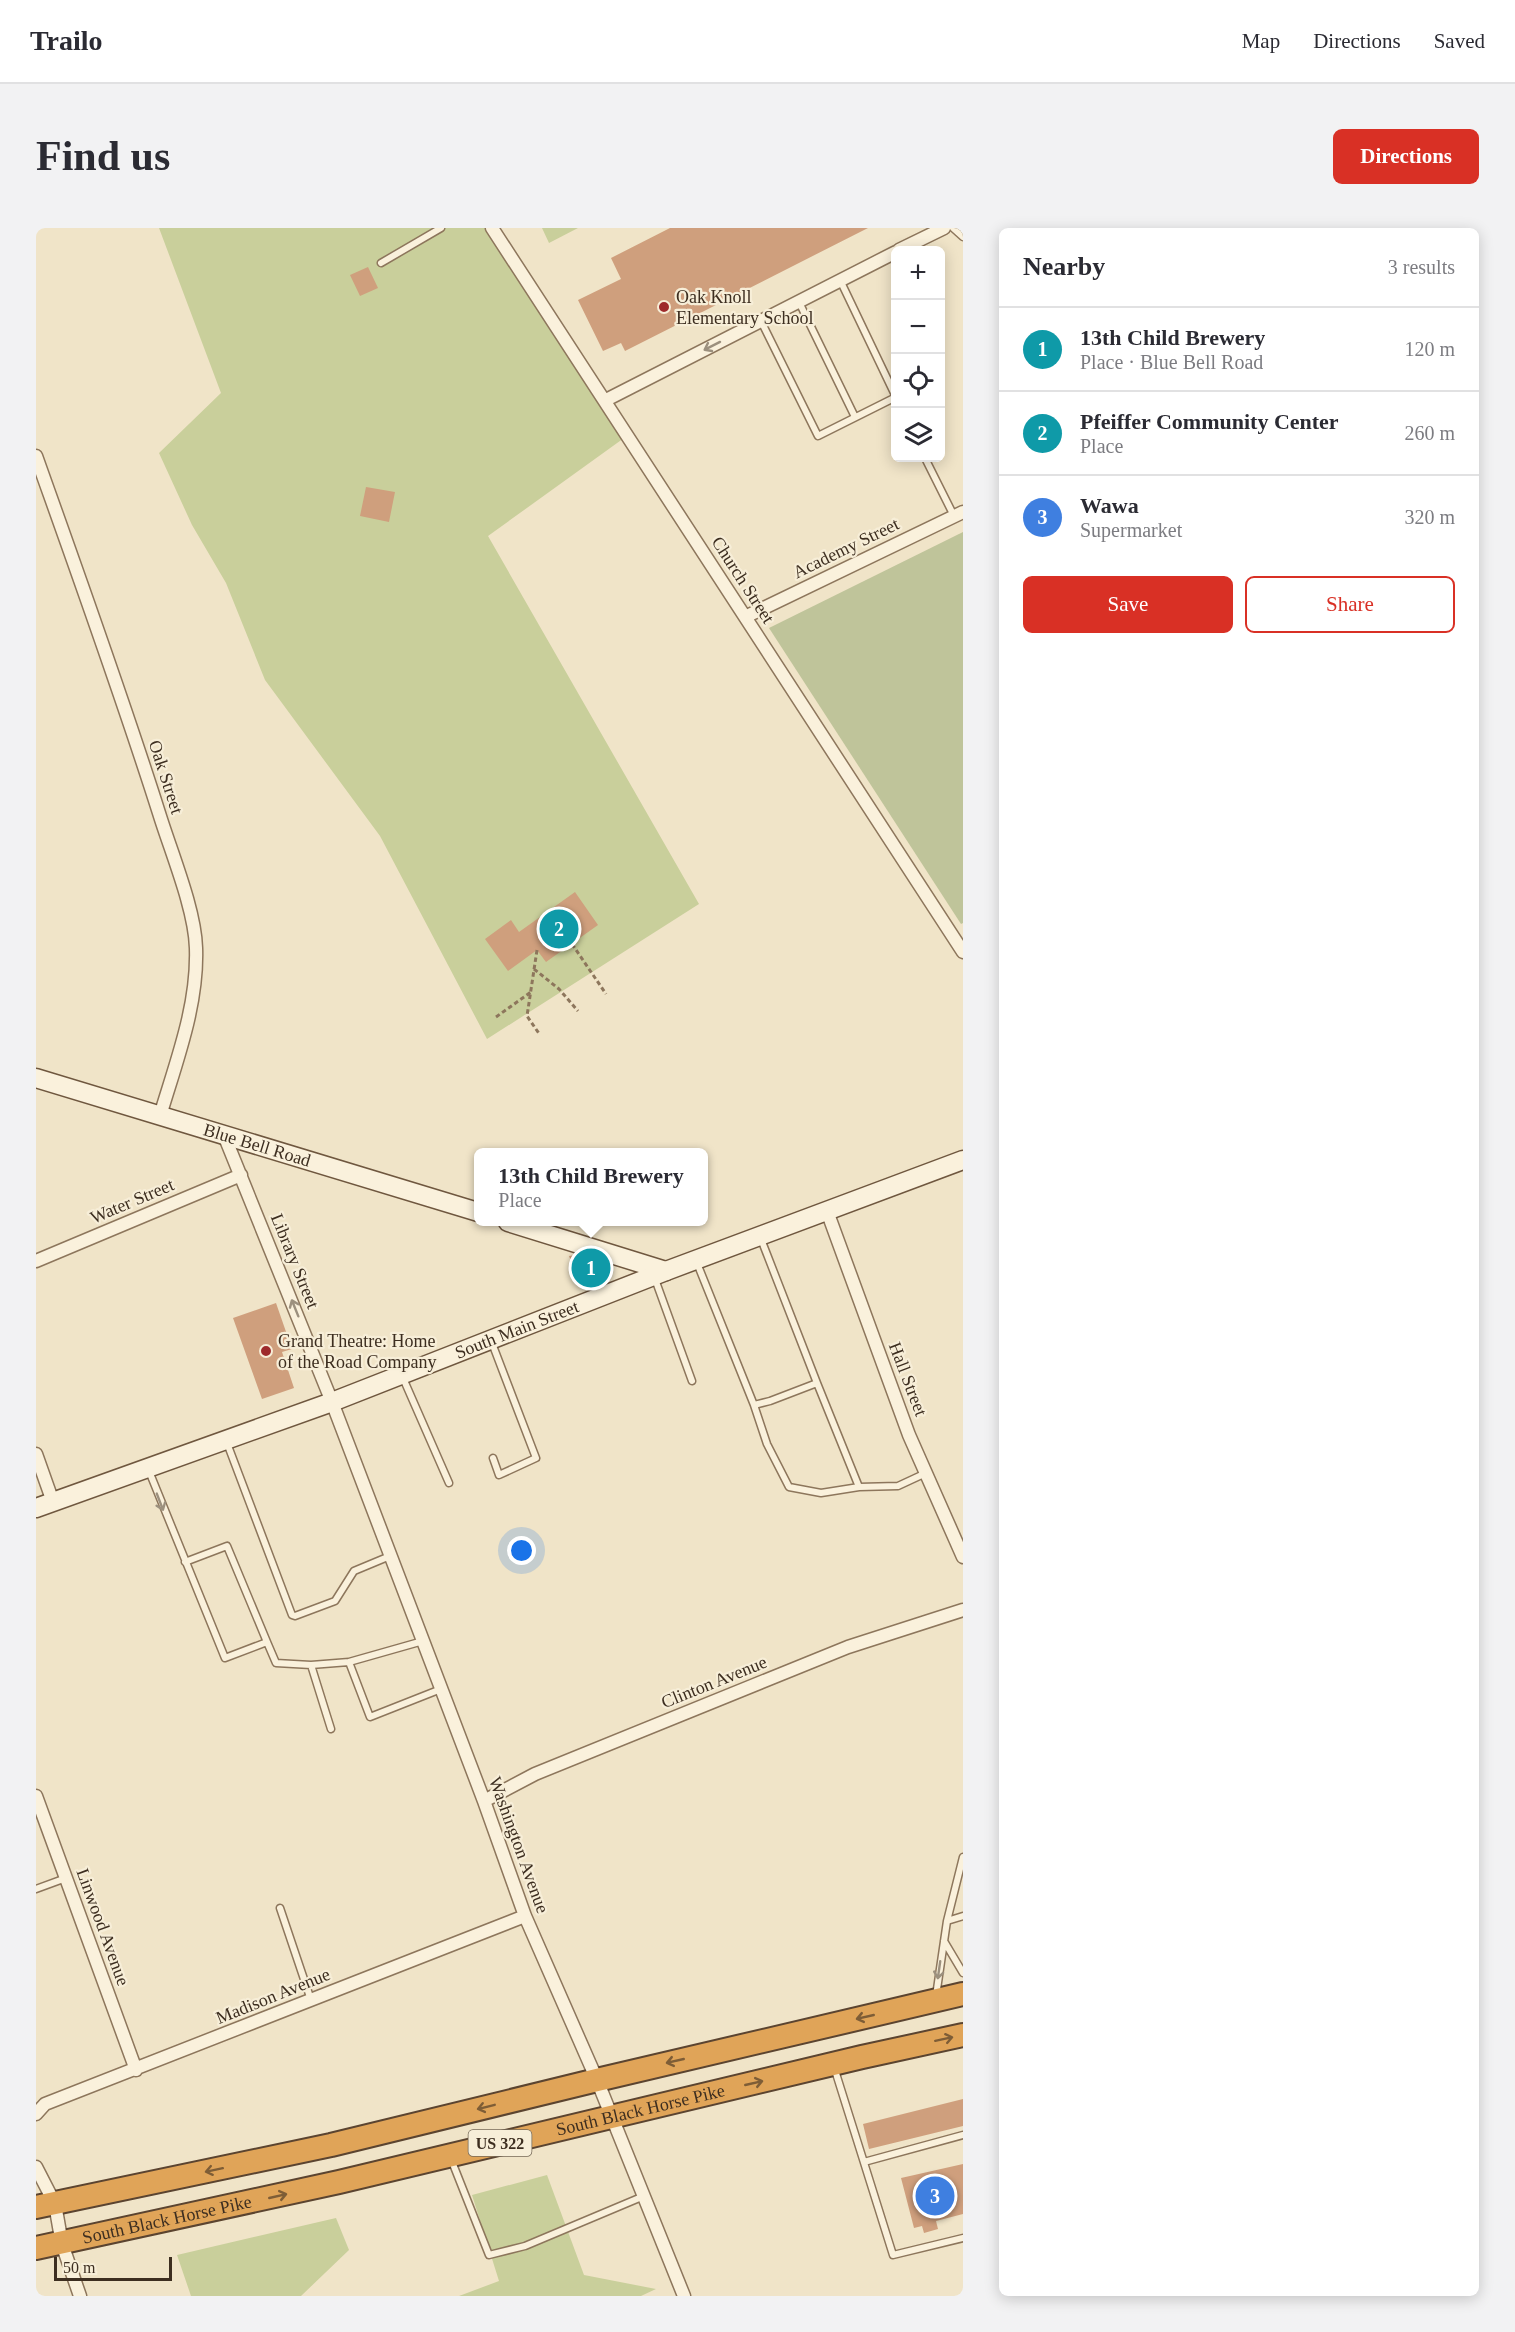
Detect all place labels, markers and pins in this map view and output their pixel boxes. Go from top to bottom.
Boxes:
place label: Oak Knoll Elementary School [676,287,813,328]
marker: Oak Knoll Elementary School [657,300,671,314]
pin: 2 [540,906,578,952]
pin: 1 [572,1246,610,1290]
place label: Grand Theatre: Home of the Road Company [278,1331,436,1372]
marker: Grand Theatre: Home of the Road Company [259,1344,273,1358]
pin: 3 [916,2174,954,2218]

